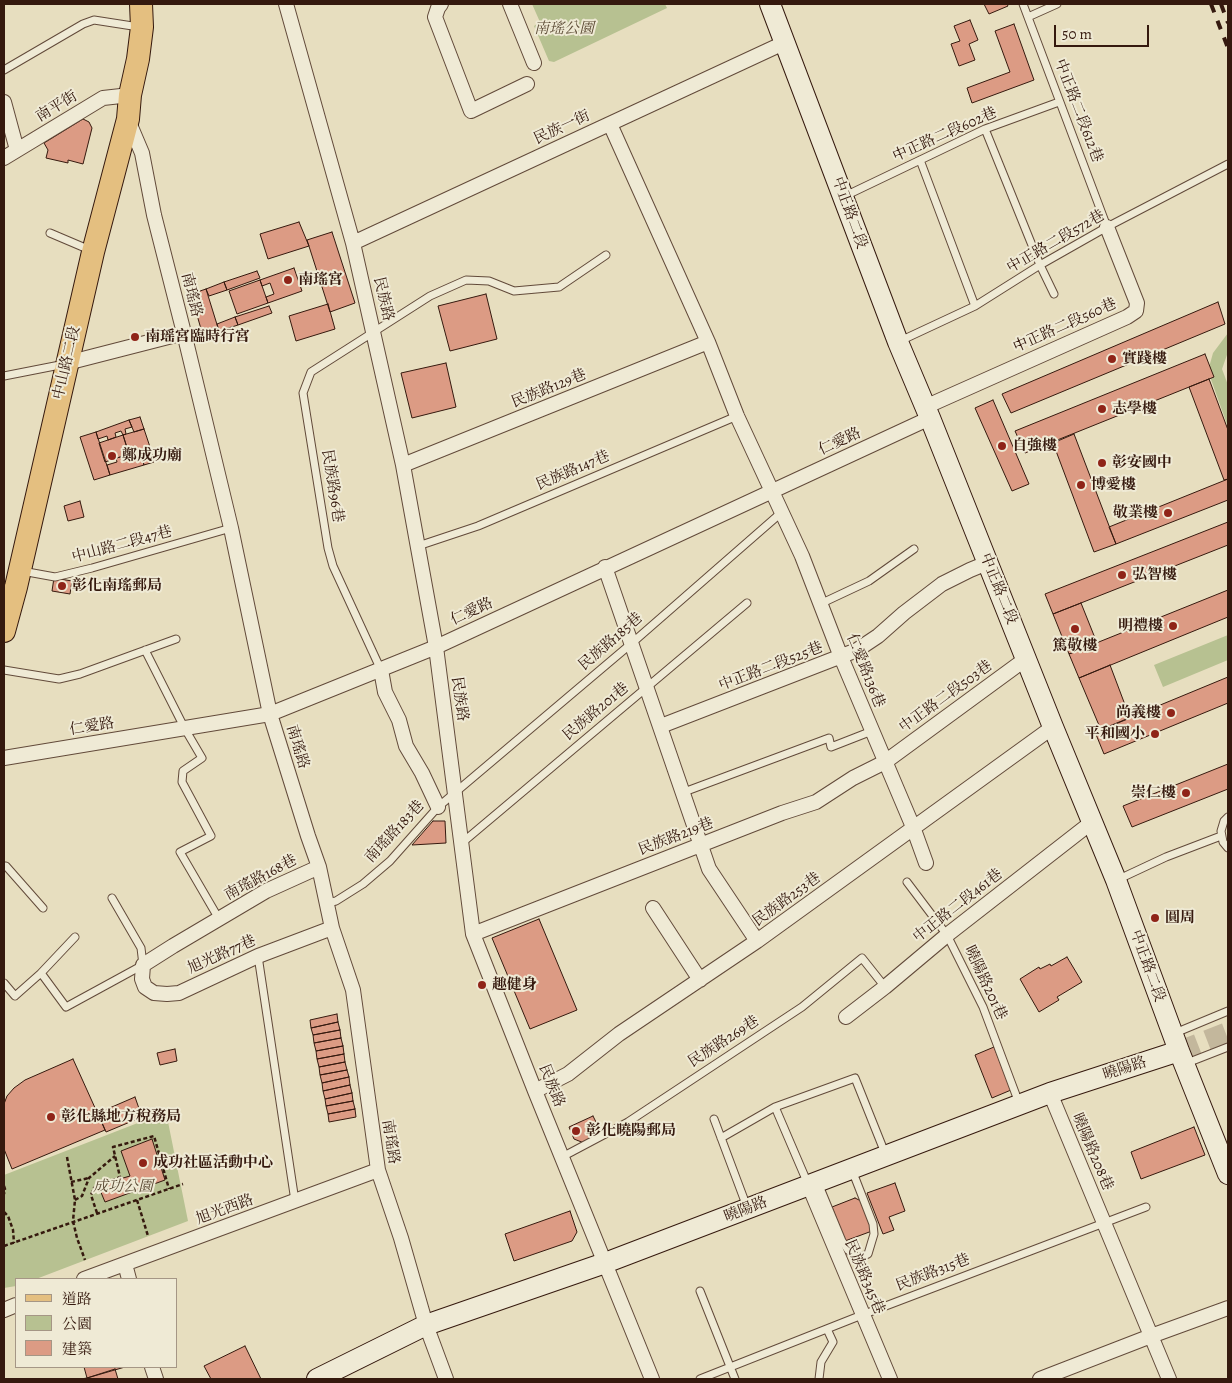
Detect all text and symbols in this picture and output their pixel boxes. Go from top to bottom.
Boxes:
scale bar [1057,15,1152,47]
park label: 南瑤公園 [534,20,594,38]
text: 50 m [1062,24,1092,44]
street label: 中正路二段612巷 [1050,57,1106,165]
street label: 南平街 [33,88,81,126]
street label: 中正路二段602巷 [890,104,1000,166]
street label: 民族一街 [531,107,593,149]
street label: 中正路二段 [828,175,870,251]
street label: 中正路二段572巷 [1004,207,1108,277]
street label: 南瑤路 [177,271,205,319]
place label: 南瑤宮 [298,271,343,289]
marker: 南瑤宮 [282,274,294,286]
street label: 民族路 [369,275,397,323]
street label: 中正路二段560巷 [1010,295,1120,357]
street label: 中山路二段 [50,324,84,402]
place label: 南瑶宮臨時行宮 [145,328,250,346]
marker: 南瑶宮臨時行宮 [129,331,141,343]
place label: 實踐樓 [1122,350,1167,368]
marker: 實踐樓 [1106,353,1118,365]
street label: 民族路129巷 [509,366,589,412]
place label: 志學樓 [1112,400,1157,418]
marker: 志學樓 [1096,403,1108,415]
street label: 仁愛路 [816,424,864,460]
place label: 自強樓 [1012,437,1057,455]
marker: 自強樓 [996,440,1008,452]
place label: 鄭成功廟 [122,447,182,465]
street label: 民族路147巷 [533,447,613,495]
street label: 民族路96巷 [317,448,347,524]
marker: 鄭成功廟 [106,450,118,462]
place label: 彰安國中 [1112,454,1172,472]
marker: 彰安國中 [1096,457,1108,469]
place label: 博愛樓 [1091,476,1136,494]
marker: 博愛樓 [1075,479,1087,491]
place label: 敬業樓 [1113,504,1158,522]
marker: 敬業樓 [1162,507,1174,519]
street label: 中山路二段47巷 [70,523,174,567]
street label: 中正路二段 [976,551,1020,627]
place label: 弘智樓 [1132,566,1177,584]
marker: 弘智樓 [1116,569,1128,581]
place label: 彰化南瑤郵局 [72,577,162,595]
marker: 彰化南瑤郵局 [56,580,68,592]
street label: 仁愛路 [448,594,496,630]
street label: 民族路185巷 [575,609,647,675]
place label: 明禮樓 [1118,617,1163,635]
marker: 明禮樓 [1167,620,1179,632]
marker: 篤敬樓 [1069,623,1081,635]
street label: 仁愛路136巷 [842,631,888,711]
place label: 篤敬樓 [1053,637,1097,655]
street label: 中正路二段525巷 [716,639,826,695]
street label: 中正路二段503巷 [896,657,996,737]
street label: 民族路 [447,675,471,723]
street label: 民族路201巷 [559,679,633,745]
place label: 尚義樓 [1116,704,1161,722]
marker: 尚義樓 [1165,707,1177,719]
street label: 仁愛路 [68,715,116,739]
street label: 南瑤路 [282,723,312,771]
place label: 平和國小 [1085,725,1145,743]
marker: 平和國小 [1149,728,1161,740]
place label: 崇仁樓 [1131,784,1176,802]
marker: 崇仁樓 [1180,787,1192,799]
street label: 南瑤路183巷 [362,797,428,867]
street label: 民族路219巷 [636,814,716,860]
street label: 南瑤路168巷 [222,851,300,905]
street label: 中正路二段461巷 [910,865,1006,947]
street label: 民族路253巷 [749,869,825,931]
place label: 圓周 [1165,909,1195,927]
marker: 圓周 [1149,912,1161,924]
street label: 中正路二段 [1126,928,1168,1004]
street label: 旭光路77巷 [185,932,259,978]
street label: 曉陽路201巷 [960,943,1010,1023]
place label: 趣健身 [492,976,537,994]
marker: 趣健身 [476,979,488,991]
street label: 民族路269巷 [685,1012,763,1072]
street label: 曉陽路 [1101,1053,1149,1085]
street label: 民族路 [534,1062,568,1110]
place label: 彰化縣地方稅務局 [61,1108,181,1126]
marker: 彰化縣地方稅務局 [45,1111,57,1123]
street label: 曉陽路208巷 [1068,1111,1116,1193]
street label: 南瑤路 [378,1118,402,1166]
place label: 彰化曉陽郵局 [586,1122,676,1140]
marker: 彰化曉陽郵局 [570,1125,582,1137]
place label: 成功社區活動中心 [153,1154,273,1172]
marker: 成功社區活動中心 [137,1157,149,1169]
park label: 成功公園 [93,1178,153,1196]
street label: 旭光西路 [194,1191,256,1229]
street label: 曉陽路 [722,1194,770,1226]
street label: 民族路345巷 [840,1237,888,1317]
street label: 民族路315巷 [893,1251,973,1295]
legend [15,1278,178,1368]
text: 道路 [62,1289,92,1309]
text: 公園 [62,1314,92,1334]
text: 建築 [62,1339,92,1359]

